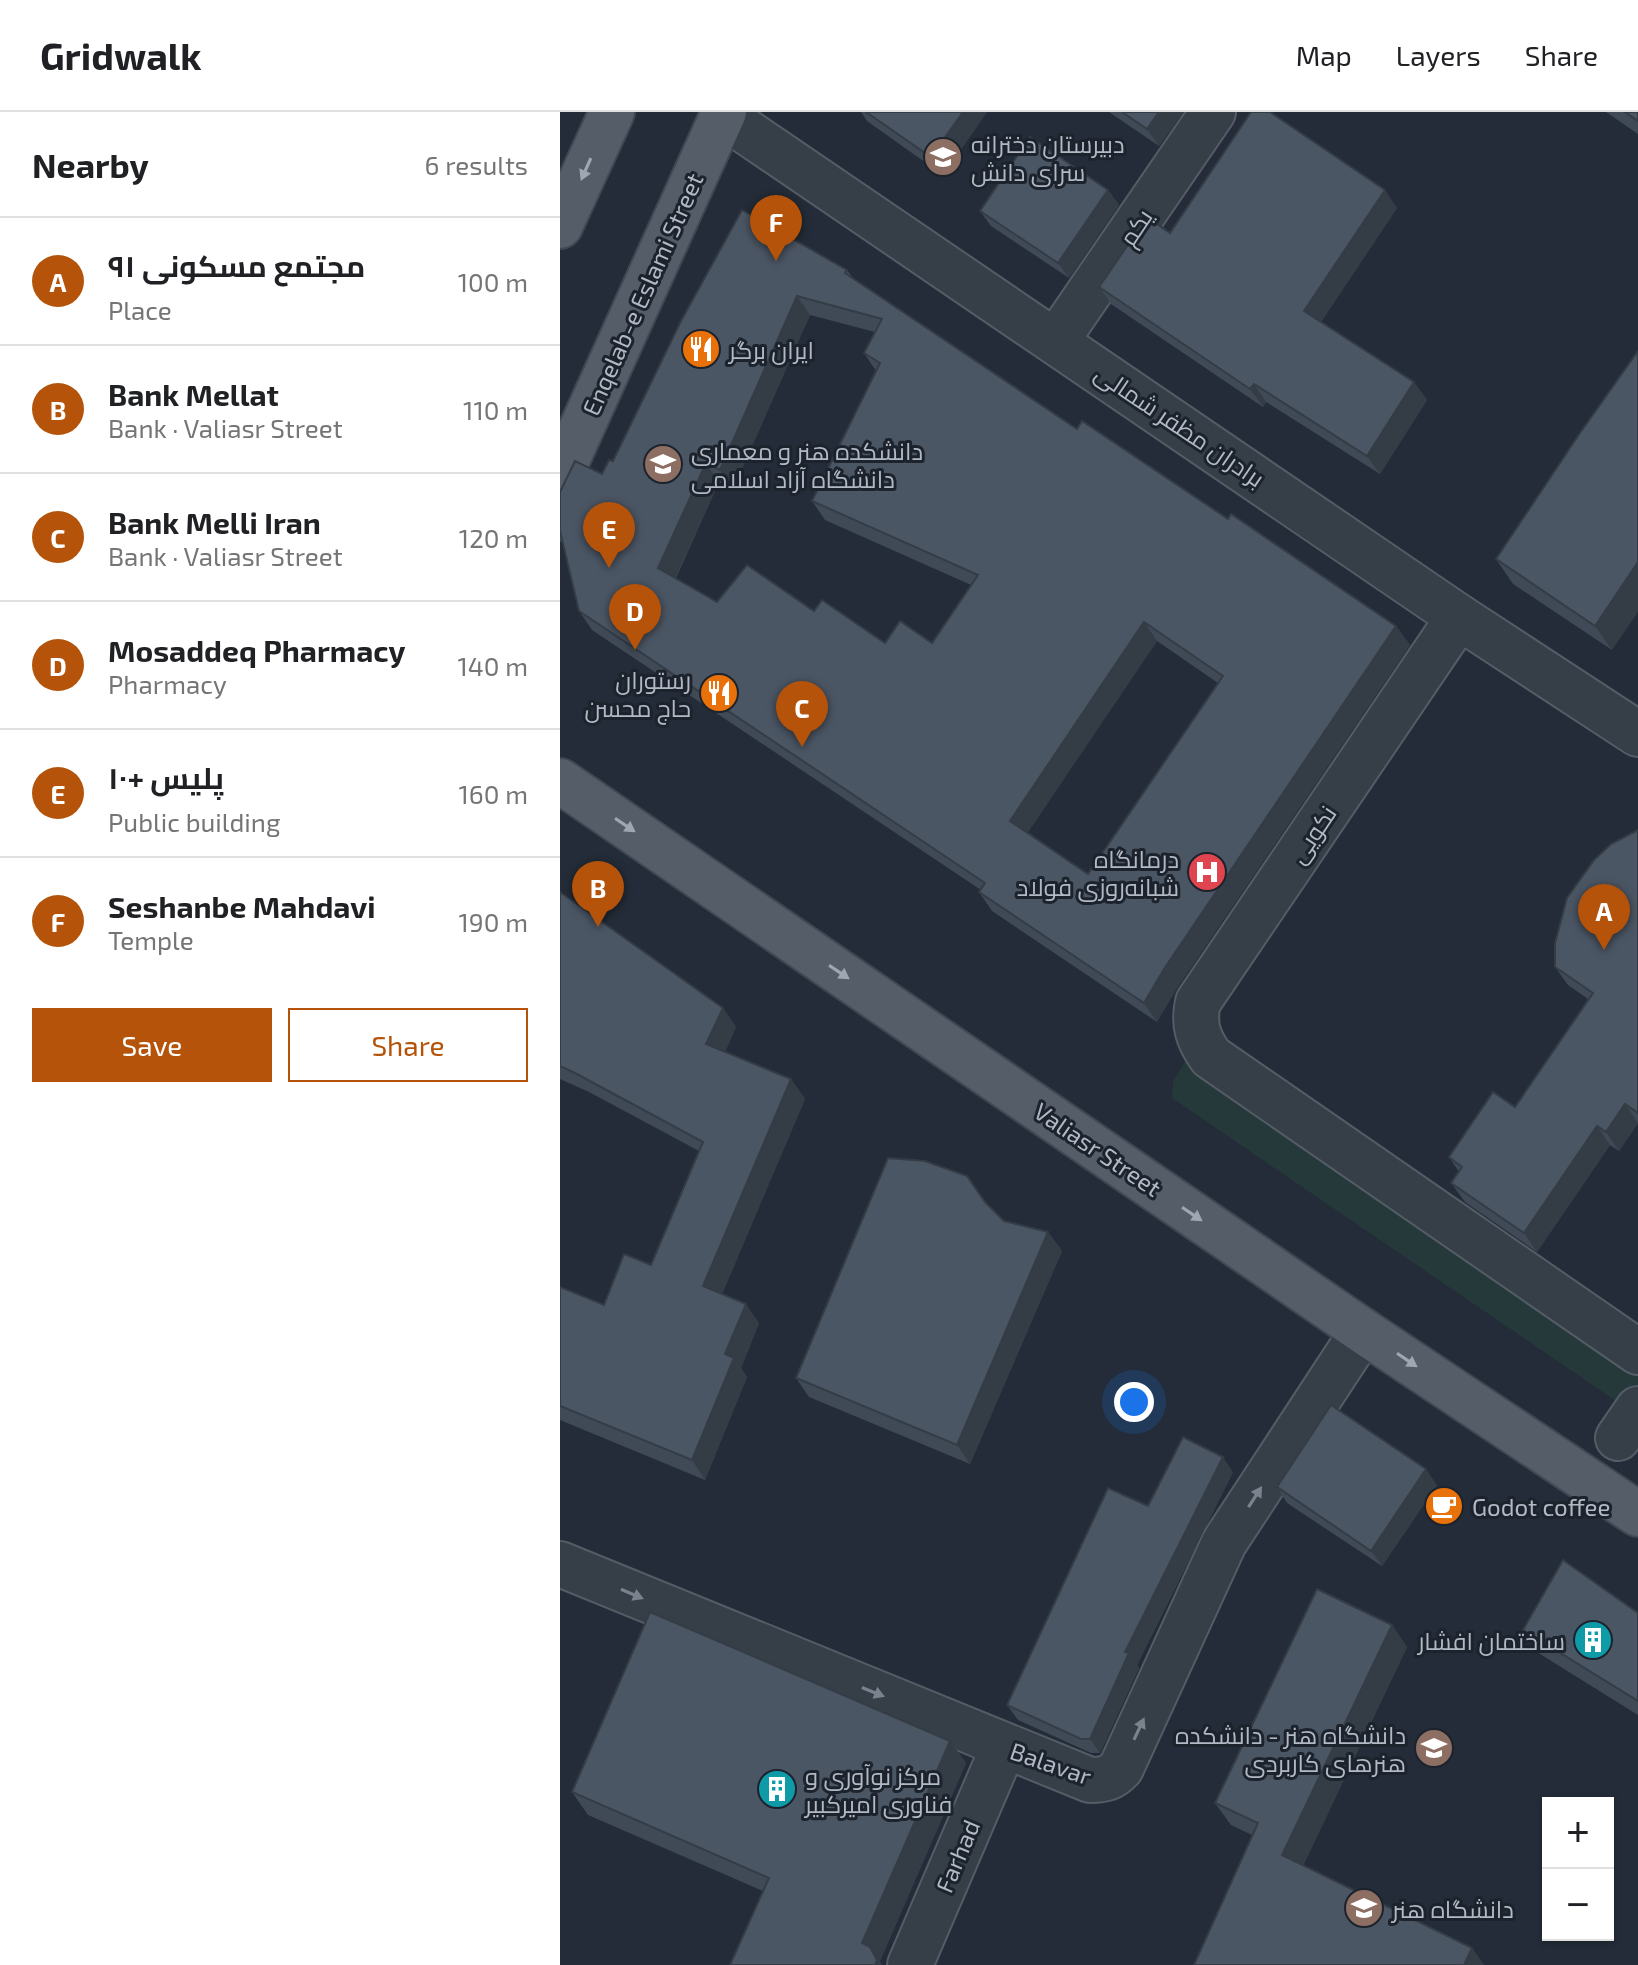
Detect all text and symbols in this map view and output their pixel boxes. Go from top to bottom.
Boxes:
text: Gridwalk [40,32,202,78]
text: Map [1296,38,1352,72]
text: Layers [1396,38,1481,72]
text: Share [1525,38,1598,72]
place label: دبیرستان دخترانه سرای دانش [971,129,1124,187]
school or university icon: دبیرستان دخترانه سرای دانش [922,136,964,178]
text: Nearby [32,144,149,185]
text: 6 results [425,149,528,180]
one-way arrow [579,157,593,181]
street label: Enqelab-e Eslami Street [575,168,709,420]
pin: F [750,195,802,261]
street label: یکم [1112,203,1160,253]
text: مجتمع مسکونی ۹۱ [108,247,365,283]
text: A [50,266,66,297]
text: 100 m [458,266,528,297]
text: Place [108,294,172,325]
restaurant icon: ایران برگر [680,328,722,370]
place label: ایران برگر [727,335,814,365]
street label: برادران مظفر شمالی [1089,358,1270,493]
text: Bank Mellat [108,376,279,412]
text: B [50,394,66,425]
text: 110 m [463,394,528,425]
text: Bank · Valiasr Street [108,412,343,443]
place label: دانشکده هنر و معماری دانشگاه آزاد اسلامی [691,436,923,494]
school or university icon: دانشکده هنر و معماری دانشگاه آزاد اسلامی [642,443,684,485]
pin: E [583,502,635,568]
text: Bank Melli Iran [108,504,321,540]
text: C [50,522,66,553]
text: 120 m [459,522,528,553]
text: Bank · Valiasr Street [108,540,343,571]
pin: D [609,584,661,650]
text: Mosaddeq Pharmacy [108,632,405,668]
text: D [49,650,67,681]
text: 140 m [457,650,528,681]
place label: رستوران حاج محسن [584,665,691,725]
text: Pharmacy [108,668,227,699]
restaurant icon: رستوران حاج محسن [698,672,740,714]
pin: C [776,681,828,747]
text: پلیس +۱۰ [108,759,224,795]
text: E [50,778,66,809]
text: 160 m [459,778,528,809]
street label: نکویی [1282,799,1343,869]
text: Public building [108,806,280,837]
one-way arrow [614,817,635,832]
place label: درمانگاه شبانه‌روزی فولاد [1017,844,1179,902]
hospital icon: درمانگاه شبانه‌روزی فولاد [1186,851,1228,893]
pin: B [572,861,624,927]
pin: A [1578,884,1630,950]
text: Seshanbe Mahdavi [108,888,376,924]
text: F [51,906,65,937]
text: 190 m [459,906,528,937]
text: Temple [108,924,194,955]
one-way arrow [829,964,850,979]
button: Save [32,1008,272,1082]
button: Share [288,1008,528,1082]
street label: Valiasr Street [1029,1096,1167,1202]
one-way arrow [1182,1206,1203,1221]
one-way arrow [1396,1352,1418,1367]
your location [1114,1382,1154,1422]
cafe icon: Godot coffee [1423,1485,1465,1527]
one-way arrow [1247,1486,1262,1507]
place label: Godot coffee [1472,1492,1610,1521]
one-way arrow [620,1588,644,1601]
building icon: ساختمان افشار [1572,1619,1614,1661]
place label: ساختمان افشار [1416,1626,1565,1656]
one-way arrow [861,1686,885,1699]
one-way arrow [1132,1717,1146,1740]
place label: دانشگاه هنر - دانشکده هنرهای کاربردی [1175,1720,1406,1778]
school or university icon: دانشگاه هنر - دانشکده هنرهای کاربردی [1413,1727,1455,1769]
street label: Balavar [1007,1736,1096,1790]
place label: مرکز نوآوری و فناوری امیرکبیر [803,1761,952,1819]
building icon: مرکز نوآوری و فناوری امیرکبیر [756,1768,798,1810]
map controls [1542,1797,1614,1941]
button: + [1542,1797,1614,1869]
street label: Farhad [929,1815,985,1897]
button: − [1542,1869,1614,1941]
school or university icon: دانشگاه هنر [1343,1887,1385,1929]
place label: دانشگاه هنر [1390,1894,1514,1923]

